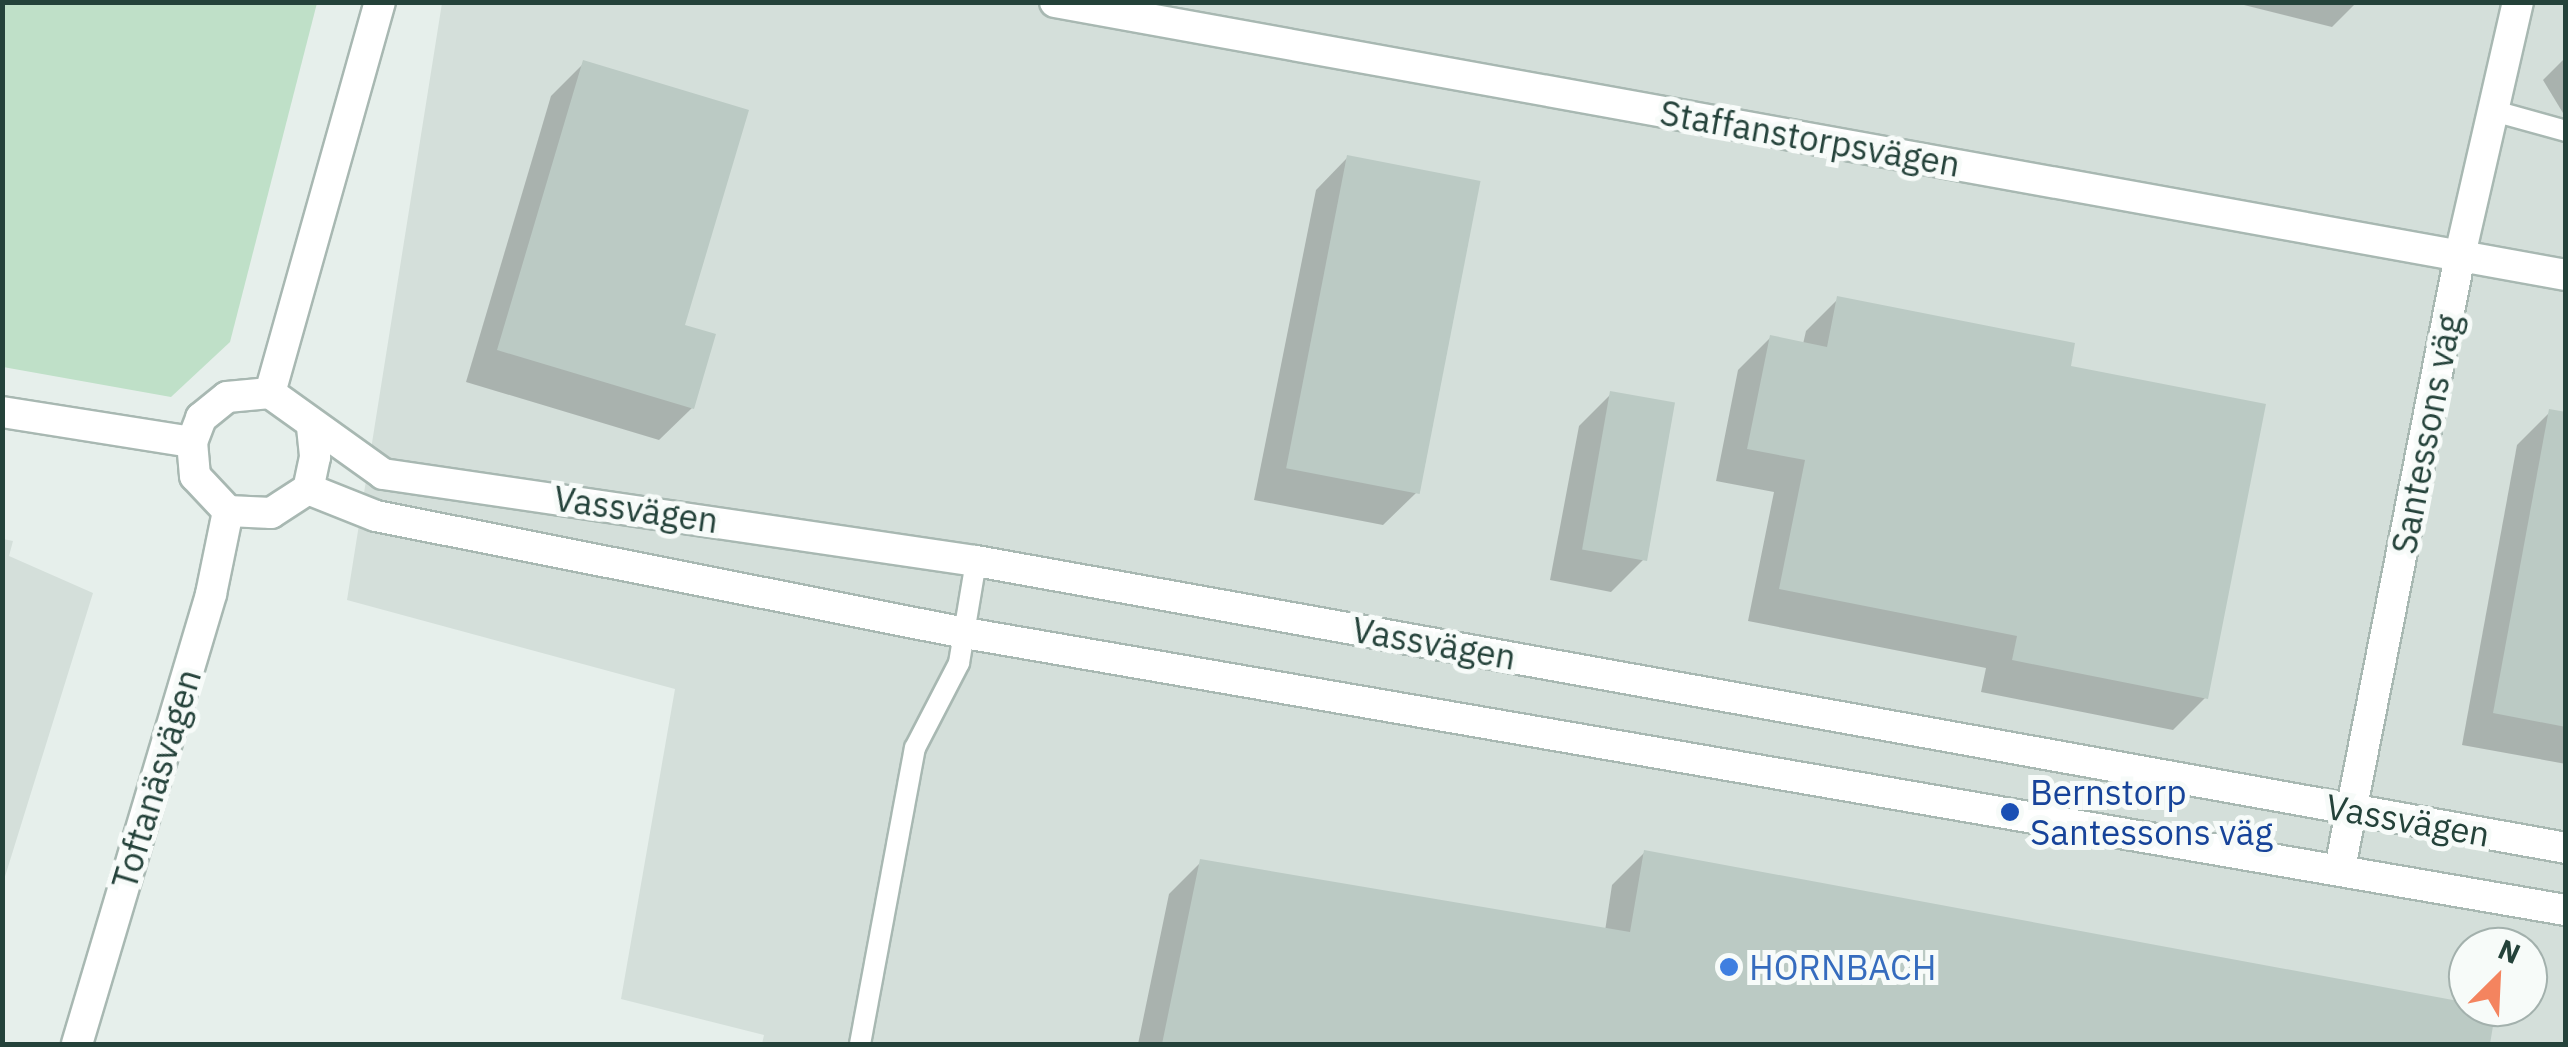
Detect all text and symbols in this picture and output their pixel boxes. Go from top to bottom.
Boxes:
street label: Staffanstorpsvägen [1657,91,1963,185]
street label: Santessons väg [2382,311,2470,557]
street label: Vassvägen [551,477,721,541]
street label: Vassvägen [1349,608,1519,678]
street label: Toftanäsvägen [103,664,209,894]
place label: Bernstorp Santessons väg [2030,771,2273,853]
street label: Vassvägen [2323,785,2493,855]
marker: Bernstorp Santessons väg [1999,801,2021,823]
north arrow [2448,927,2548,1027]
text: N [2493,930,2526,972]
place label: HORNBACH [1749,946,1937,988]
marker: HORNBACH [1718,956,1740,978]

